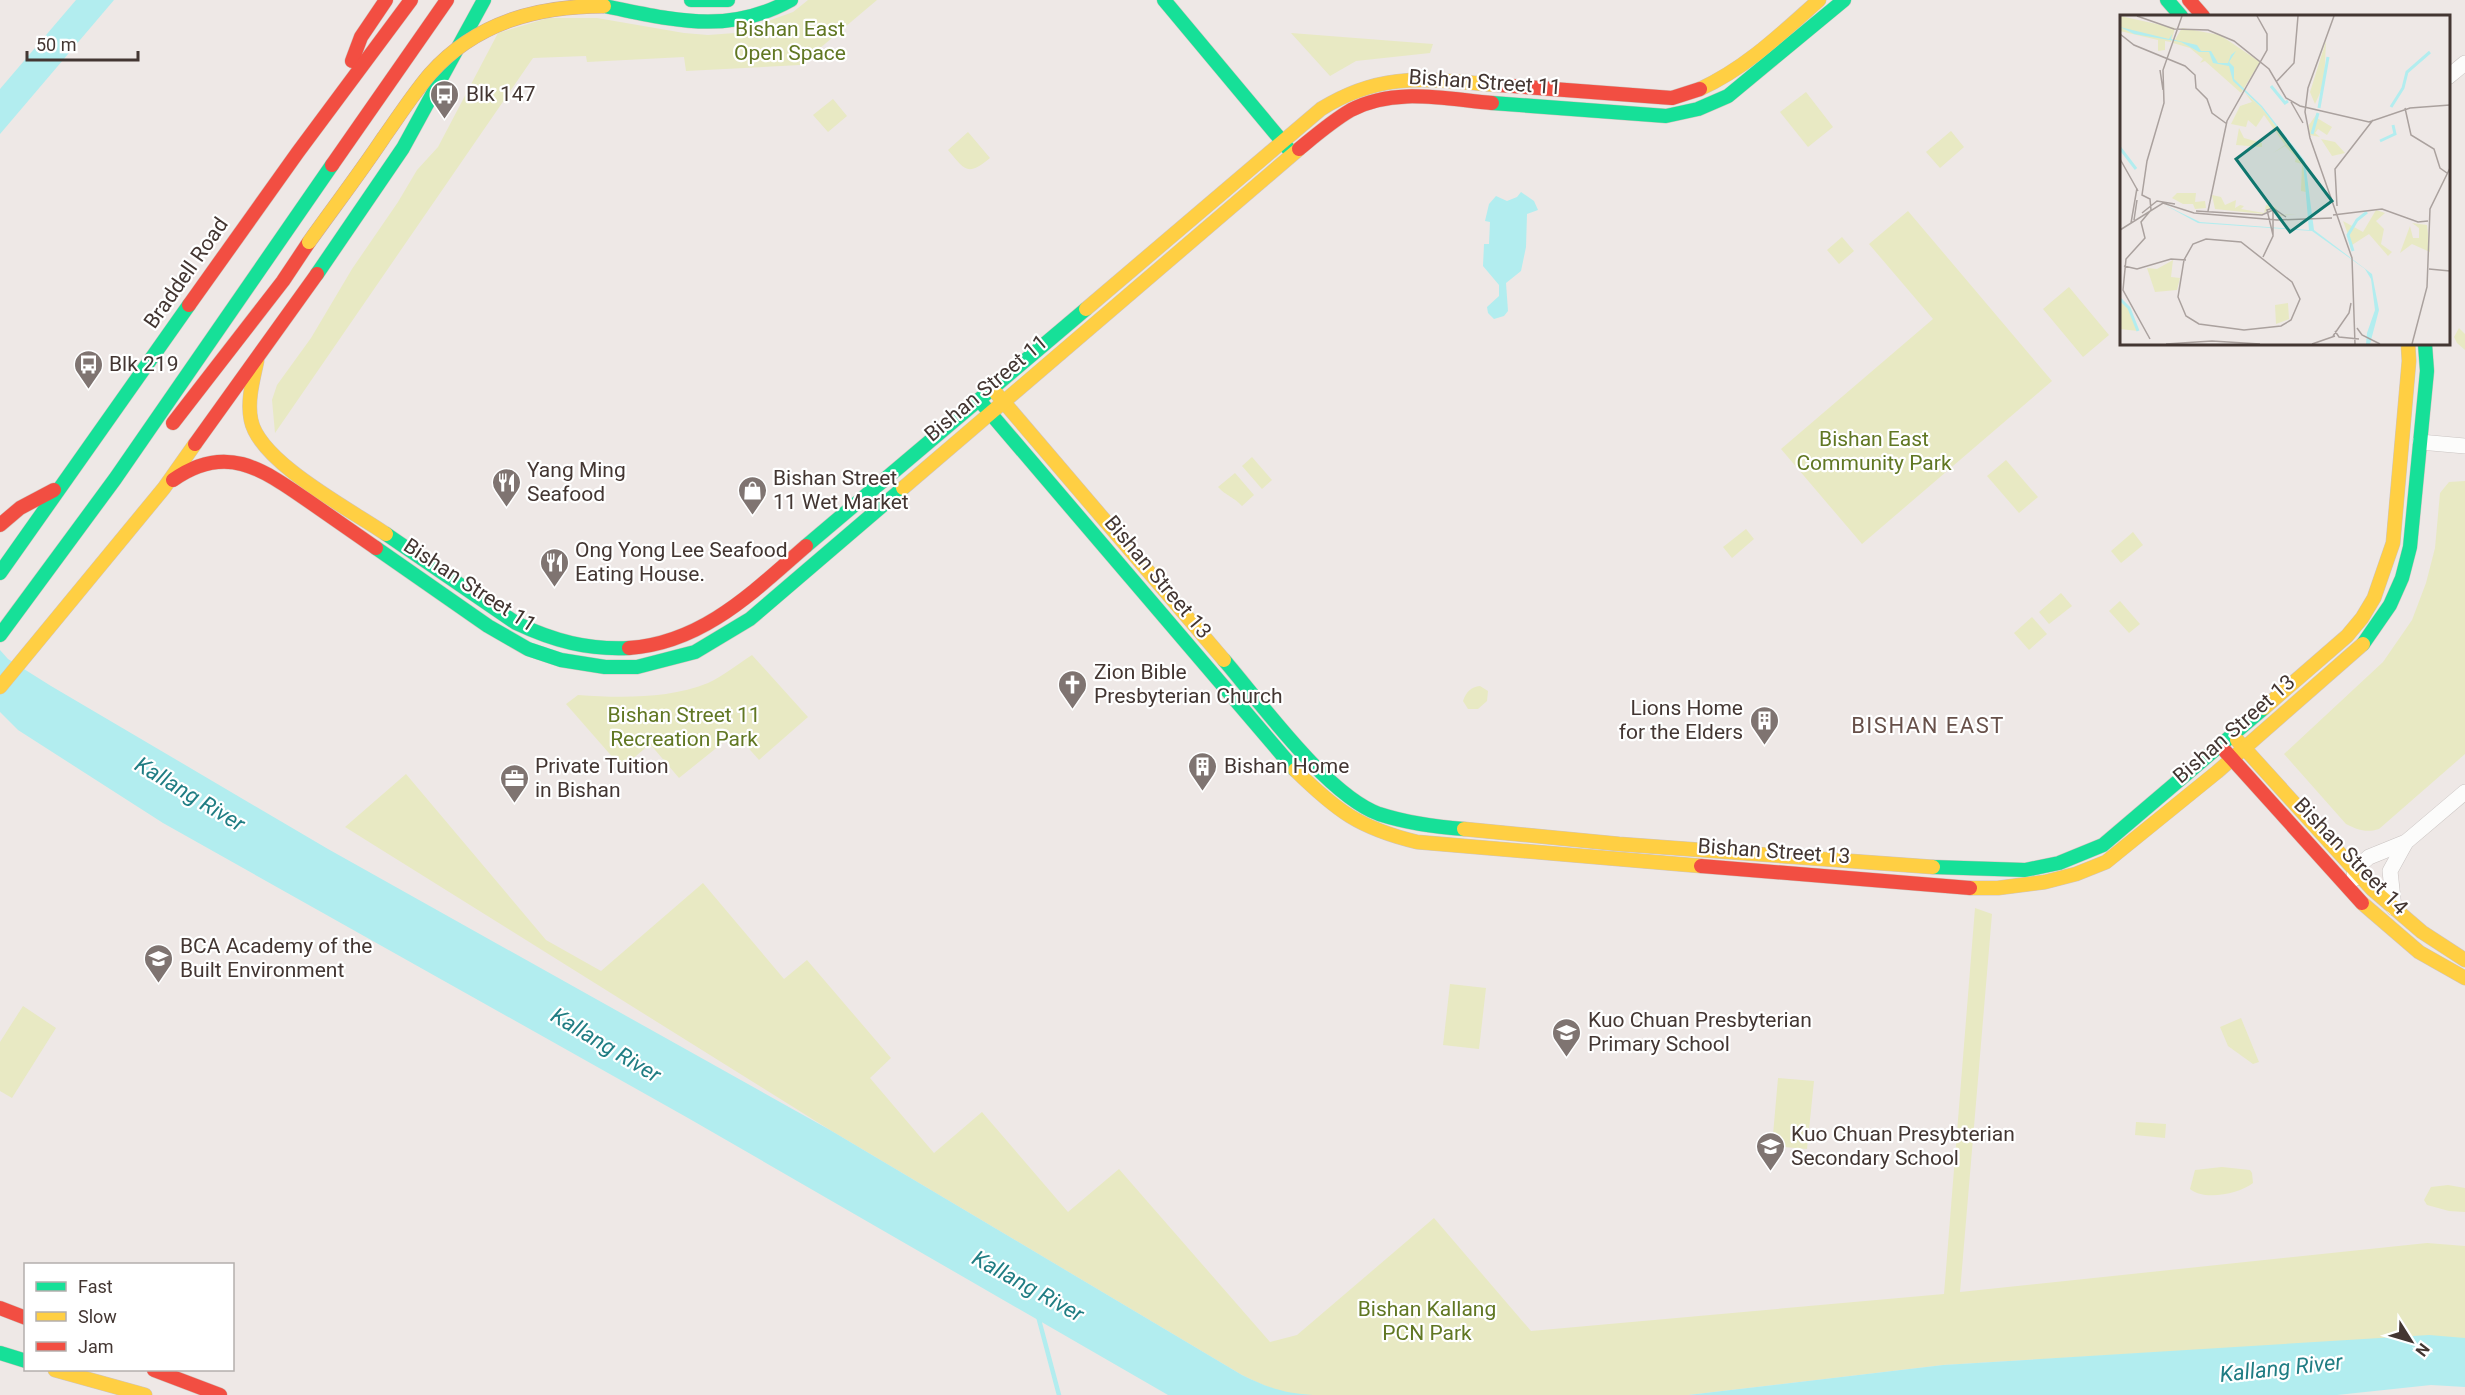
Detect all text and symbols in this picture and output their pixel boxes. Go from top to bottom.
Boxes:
inset map [2120,15,2450,345]
park label: Bishan East Open Space [734,17,846,65]
scale bar [27,24,138,62]
text: 50 m [36,34,76,55]
street label: Bishan Street 11 [1408,65,1562,99]
bus stop icon: Blk 147 [429,78,461,120]
place label: Blk 147 [466,82,535,106]
street label: Braddell Road [139,213,233,333]
street label: Bishan Street 11 [920,330,1052,446]
bus stop icon: Blk 219 [72,348,104,390]
place label: Blk 219 [109,352,178,376]
park label: Bishan East Community Park [1796,427,1952,475]
place label: Yang Ming Seafood [527,458,626,506]
restaurant icon: Yang Ming Seafood [490,466,522,508]
place label: Bishan Street 11 Wet Market [773,466,909,514]
shop icon: Bishan Street 11 Wet Market [736,474,768,516]
street label: Bishan Street 13 [1100,511,1216,643]
street label: Bishan Street 11 [399,533,541,637]
place label: Ong Yong Lee Seafood Eating House. [575,538,787,586]
restaurant icon: Ong Yong Lee Seafood Eating House. [538,546,570,588]
place label: Zion Bible Presbyterian Church [1094,660,1283,708]
church icon: Zion Bible Presbyterian Church [1057,668,1089,710]
street label: Bishan Street 13 [2168,670,2300,788]
place label: Lions Home for the Elders [1619,696,1743,744]
park label: Bishan Street 11 Recreation Park [607,703,761,751]
building icon: Lions Home for the Elders [1748,704,1780,746]
district label: BISHAN EAST [1851,713,2005,738]
building icon: Bishan Home [1187,750,1219,792]
water label: Kallang River [131,752,250,837]
place label: Private Tuition in Bishan [535,754,669,802]
place label: Bishan Home [1224,754,1349,778]
office icon: Private Tuition in Bishan [498,762,530,804]
street label: Bishan Street 14 [2289,793,2413,920]
street label: Bishan Street 13 [1697,834,1851,868]
place label: BCA Academy of the Built Environment [180,934,372,982]
school or university icon: BCA Academy of the Built Environment [143,942,175,984]
water label: Kallang River [547,1003,666,1088]
place label: Kuo Chuan Presbyterian Primary School [1588,1008,1812,1056]
school or university icon: Kuo Chuan Presbyterian Primary School [1551,1016,1583,1058]
place label: Kuo Chuan Presybterian Secondary School [1791,1122,2015,1170]
school or university icon: Kuo Chuan Presybterian Secondary School [1754,1130,1786,1172]
water label: Kallang River [968,1245,1089,1327]
legend [24,1263,234,1371]
text: Fast [78,1276,113,1297]
park label: Bishan Kallang PCN Park [1358,1297,1496,1345]
text: Slow [78,1306,117,1327]
north arrow [2381,1311,2441,1371]
text: Jam [78,1336,114,1357]
text: N [2412,1339,2434,1360]
water label: Kallang River [2218,1349,2344,1387]

